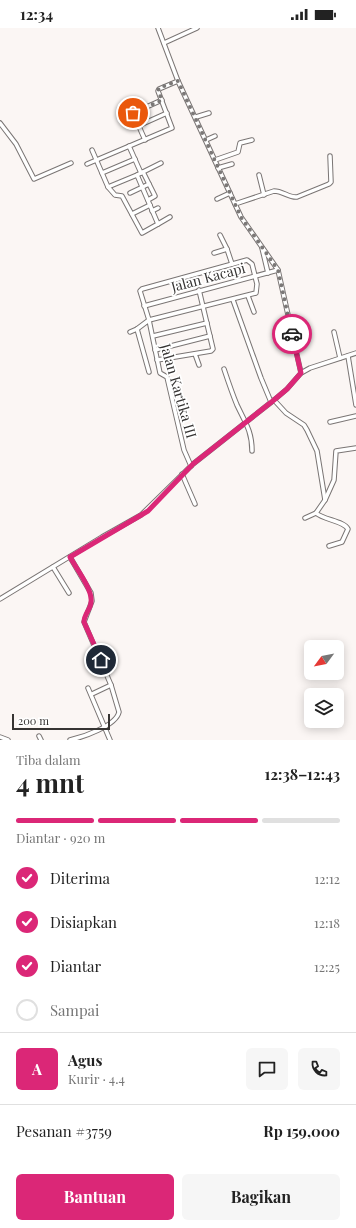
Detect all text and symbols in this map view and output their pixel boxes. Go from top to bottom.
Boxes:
text: 12:34 [20,4,53,24]
pin [116,96,150,130]
icon: bag [122,102,144,124]
street label: Jalan Kacapi [168,258,247,296]
courier [272,314,312,354]
icon: car [281,323,303,345]
street label: Jalan Kartika III [156,341,202,441]
north arrow [304,640,344,680]
map controls [304,640,344,728]
pin [84,643,118,677]
icon: home [90,649,112,671]
button: layers [304,688,344,728]
scale bar [12,712,110,731]
text: 200 m [18,713,49,728]
text: Tiba dalam [16,751,81,768]
text: 12:38–12:43 [265,764,340,784]
text: 4 mnt [16,765,84,800]
text: Diantar · 920 m [16,829,105,846]
icon: check [16,867,38,889]
text: Diterima [50,868,110,888]
text: 12:12 [314,870,340,887]
icon: check [16,911,38,933]
text: Disiapkan [50,912,117,932]
text: 12:18 [314,914,340,931]
icon: check [16,955,38,977]
text: Diantar [50,956,101,976]
text: 12:25 [314,958,340,975]
text: Sampai [50,1000,99,1020]
button: chat [246,1048,288,1090]
button: phone [298,1048,340,1090]
text: Agus [68,1050,102,1070]
text: A [32,1059,42,1079]
text: Kurir · 4.4 [68,1070,125,1087]
text: Pesanan #3759 [16,1121,112,1141]
text: Rp 159,000 [263,1121,340,1141]
button: Bantuan [16,1174,174,1220]
button: Bagikan [182,1174,340,1220]

